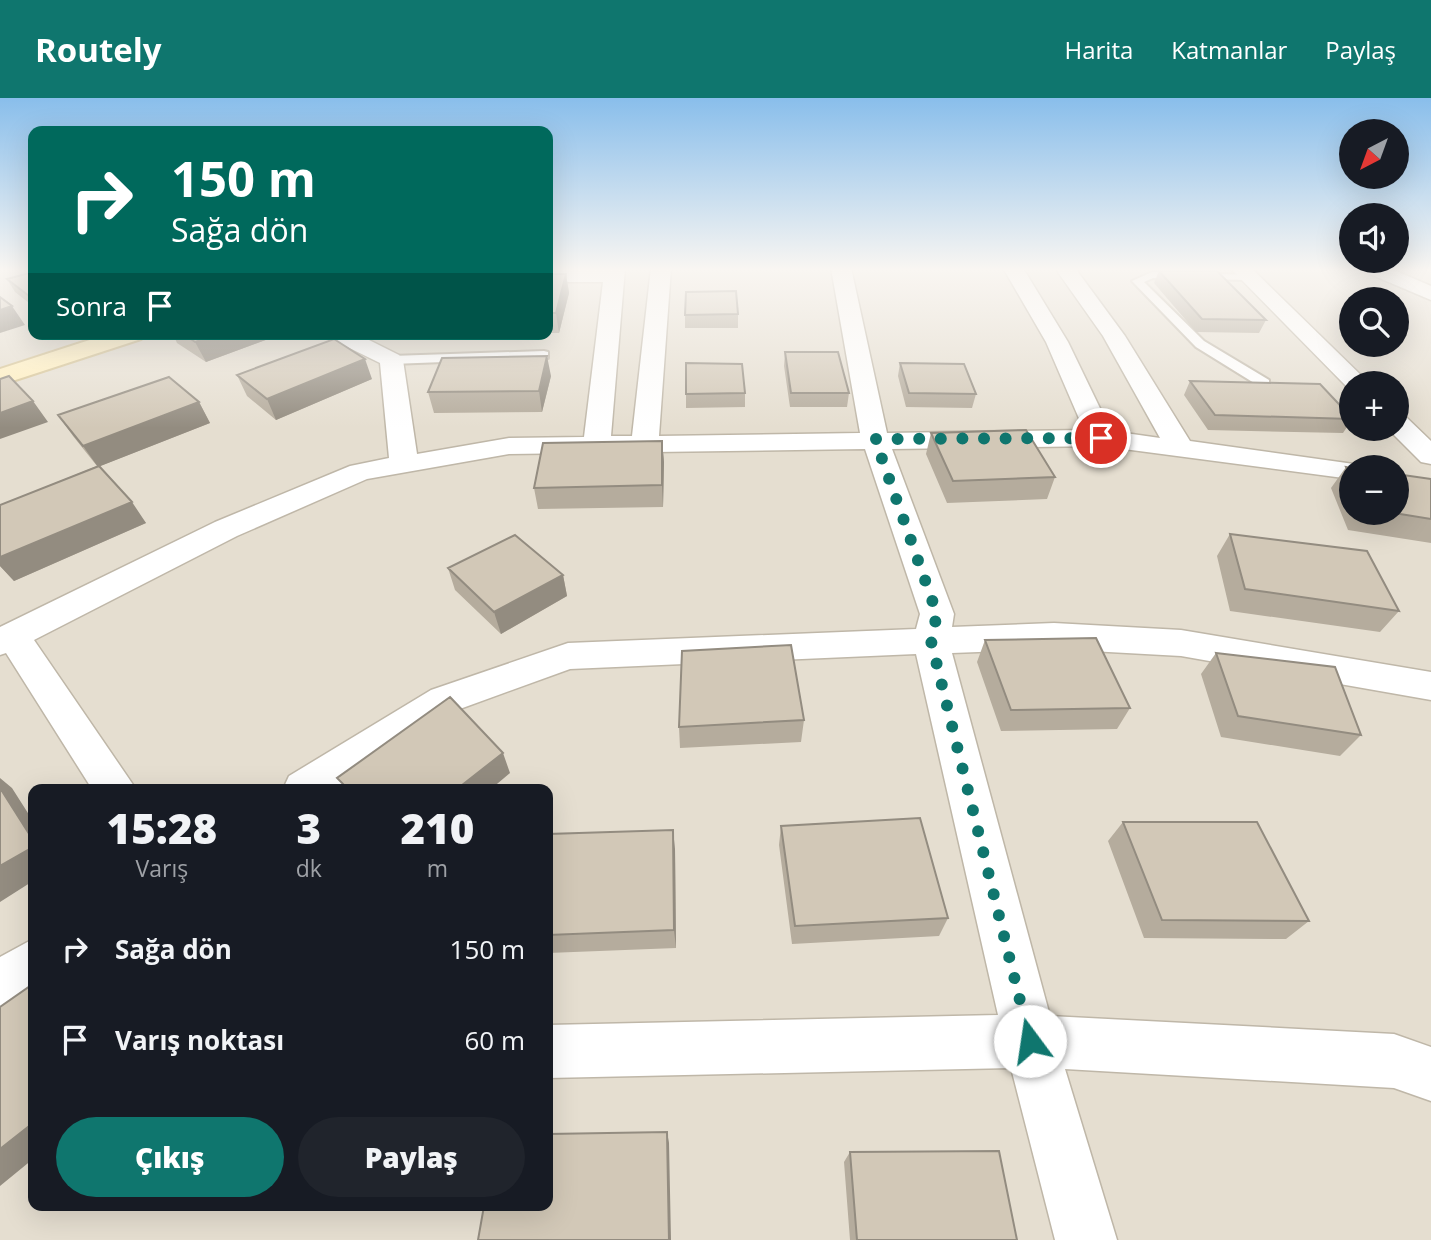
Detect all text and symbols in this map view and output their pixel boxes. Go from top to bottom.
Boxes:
text: Routely [35,27,162,72]
text: Harita [1065,33,1133,66]
text: Katmanlar [1171,33,1287,66]
text: Paylaş [1325,33,1396,66]
north arrow [1339,119,1409,189]
map controls [1339,119,1409,525]
text: 150 m [171,145,316,211]
icon: right [56,154,147,245]
button: sound [1339,203,1409,273]
text: Sağa dön [171,208,308,251]
icon: arrive [141,287,179,325]
button: search [1339,287,1409,357]
text: Sonra [56,288,127,324]
button: + [1339,371,1409,441]
pin [1071,408,1131,468]
icon: arrive [1082,419,1120,457]
button: − [1339,455,1409,525]
text: 15:28 [107,799,217,856]
text: 3 [297,799,321,856]
text: 210 [401,799,474,856]
text: Varış [136,852,188,884]
text: dk [296,852,322,884]
text: m [427,852,448,884]
icon: right [56,930,94,968]
text: Sağa dön [115,931,232,967]
text: 150 m [450,931,525,967]
position arrow [993,1004,1067,1078]
icon: arrive [56,1021,94,1059]
text: Varış noktası [115,1022,284,1058]
text: 60 m [464,1022,525,1058]
button: Çıkış [56,1117,284,1197]
button: Paylaş [298,1117,525,1197]

